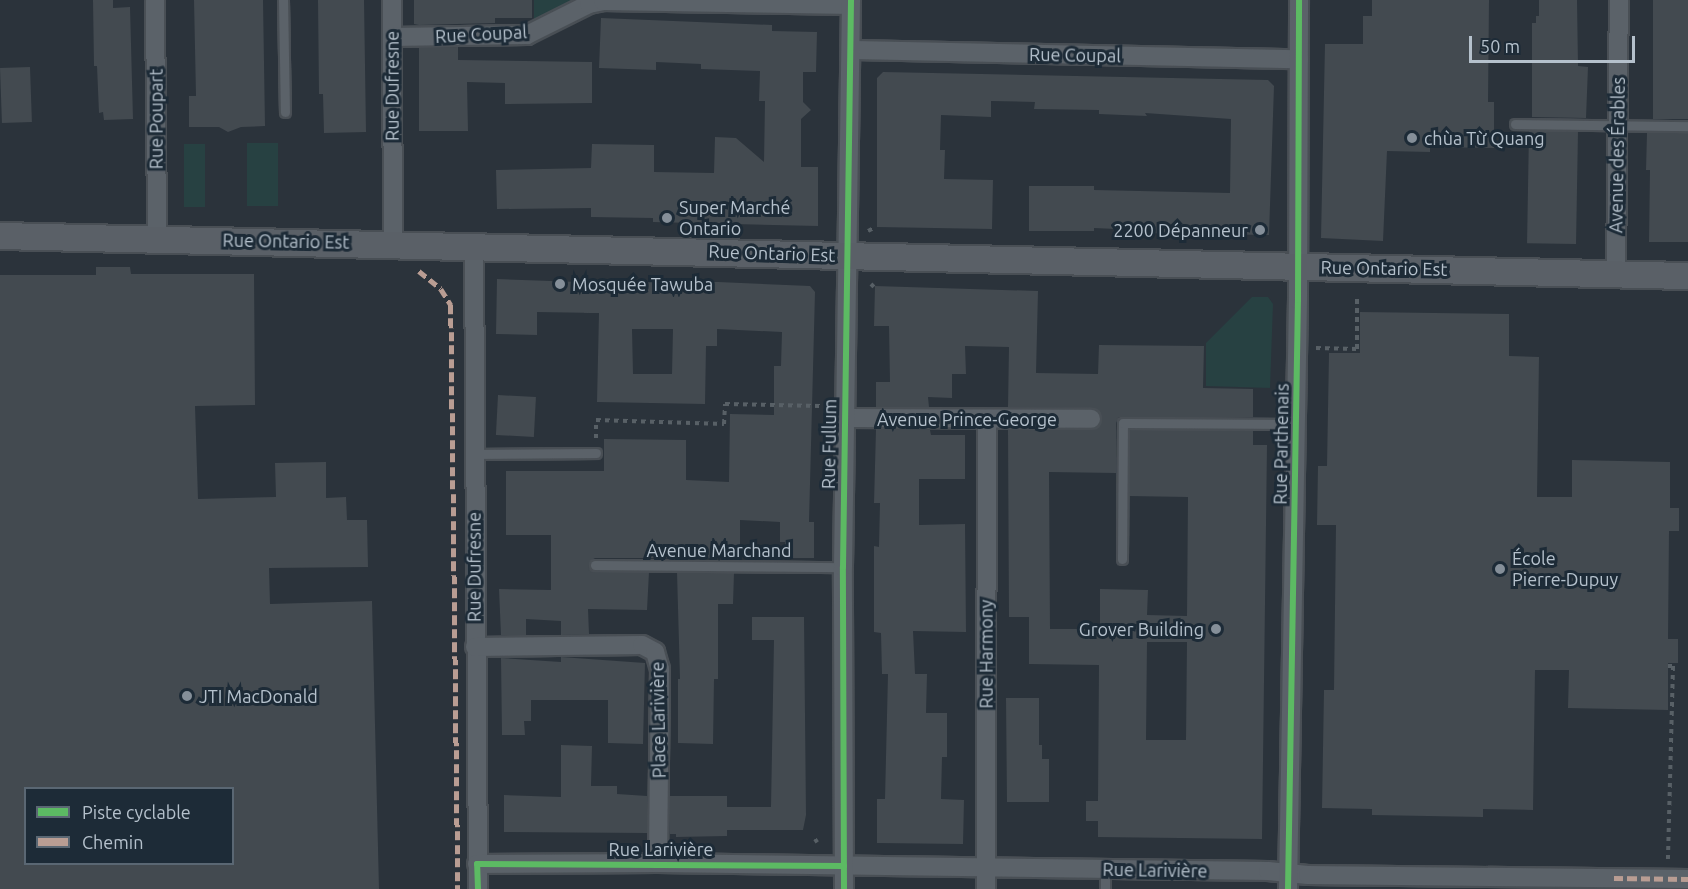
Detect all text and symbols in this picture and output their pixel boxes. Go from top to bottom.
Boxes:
street label: Rue Coupal [435,21,527,47]
scale bar [1472,24,1638,62]
street label: Rue Dufresne [381,31,403,141]
text: 50 m [1480,36,1520,56]
street label: Rue Coupal [1029,43,1121,67]
street label: Rue Poupart [145,69,167,169]
street label: Avenue des Érables [1605,77,1629,233]
place label: chùa Từ Quang [1424,127,1545,149]
marker: chùa Từ Quang [1405,131,1419,145]
place label: Super Marché Ontario [679,197,790,240]
marker: Super Marché Ontario [660,211,674,225]
place label: 2200 Dépanneur [1113,219,1248,241]
marker: 2200 Dépanneur [1253,223,1267,237]
street label: Rue Ontario Est [222,229,350,253]
street label: Rue Ontario Est [708,240,836,266]
street label: Rue Ontario Est [1320,256,1448,280]
place label: Mosquée Tawuba [572,273,713,295]
marker: Mosquée Tawuba [553,277,567,291]
street label: Rue Parthenais [1269,383,1293,505]
street label: Rue Fullum [817,399,841,489]
street label: Avenue Prince-George [877,408,1057,430]
street label: Rue Dufresne [463,512,485,622]
street label: Avenue Marchand [646,539,792,561]
place label: École Pierre-Dupuy [1512,548,1618,590]
marker: École Pierre-Dupuy [1493,562,1507,576]
street label: Rue Harmony [975,599,997,709]
place label: Grover Building [1079,618,1204,640]
marker: Grover Building [1209,622,1223,636]
street label: Place Larivière [646,662,670,778]
place label: JTI MacDonald [199,685,318,707]
marker: JTI MacDonald [180,689,194,703]
legend [24,787,234,865]
text: Piste cyclable [82,802,191,822]
text: Chemin [82,832,143,852]
street label: Rue Larivière [609,838,713,860]
street label: Rue Larivière [1102,858,1208,882]

